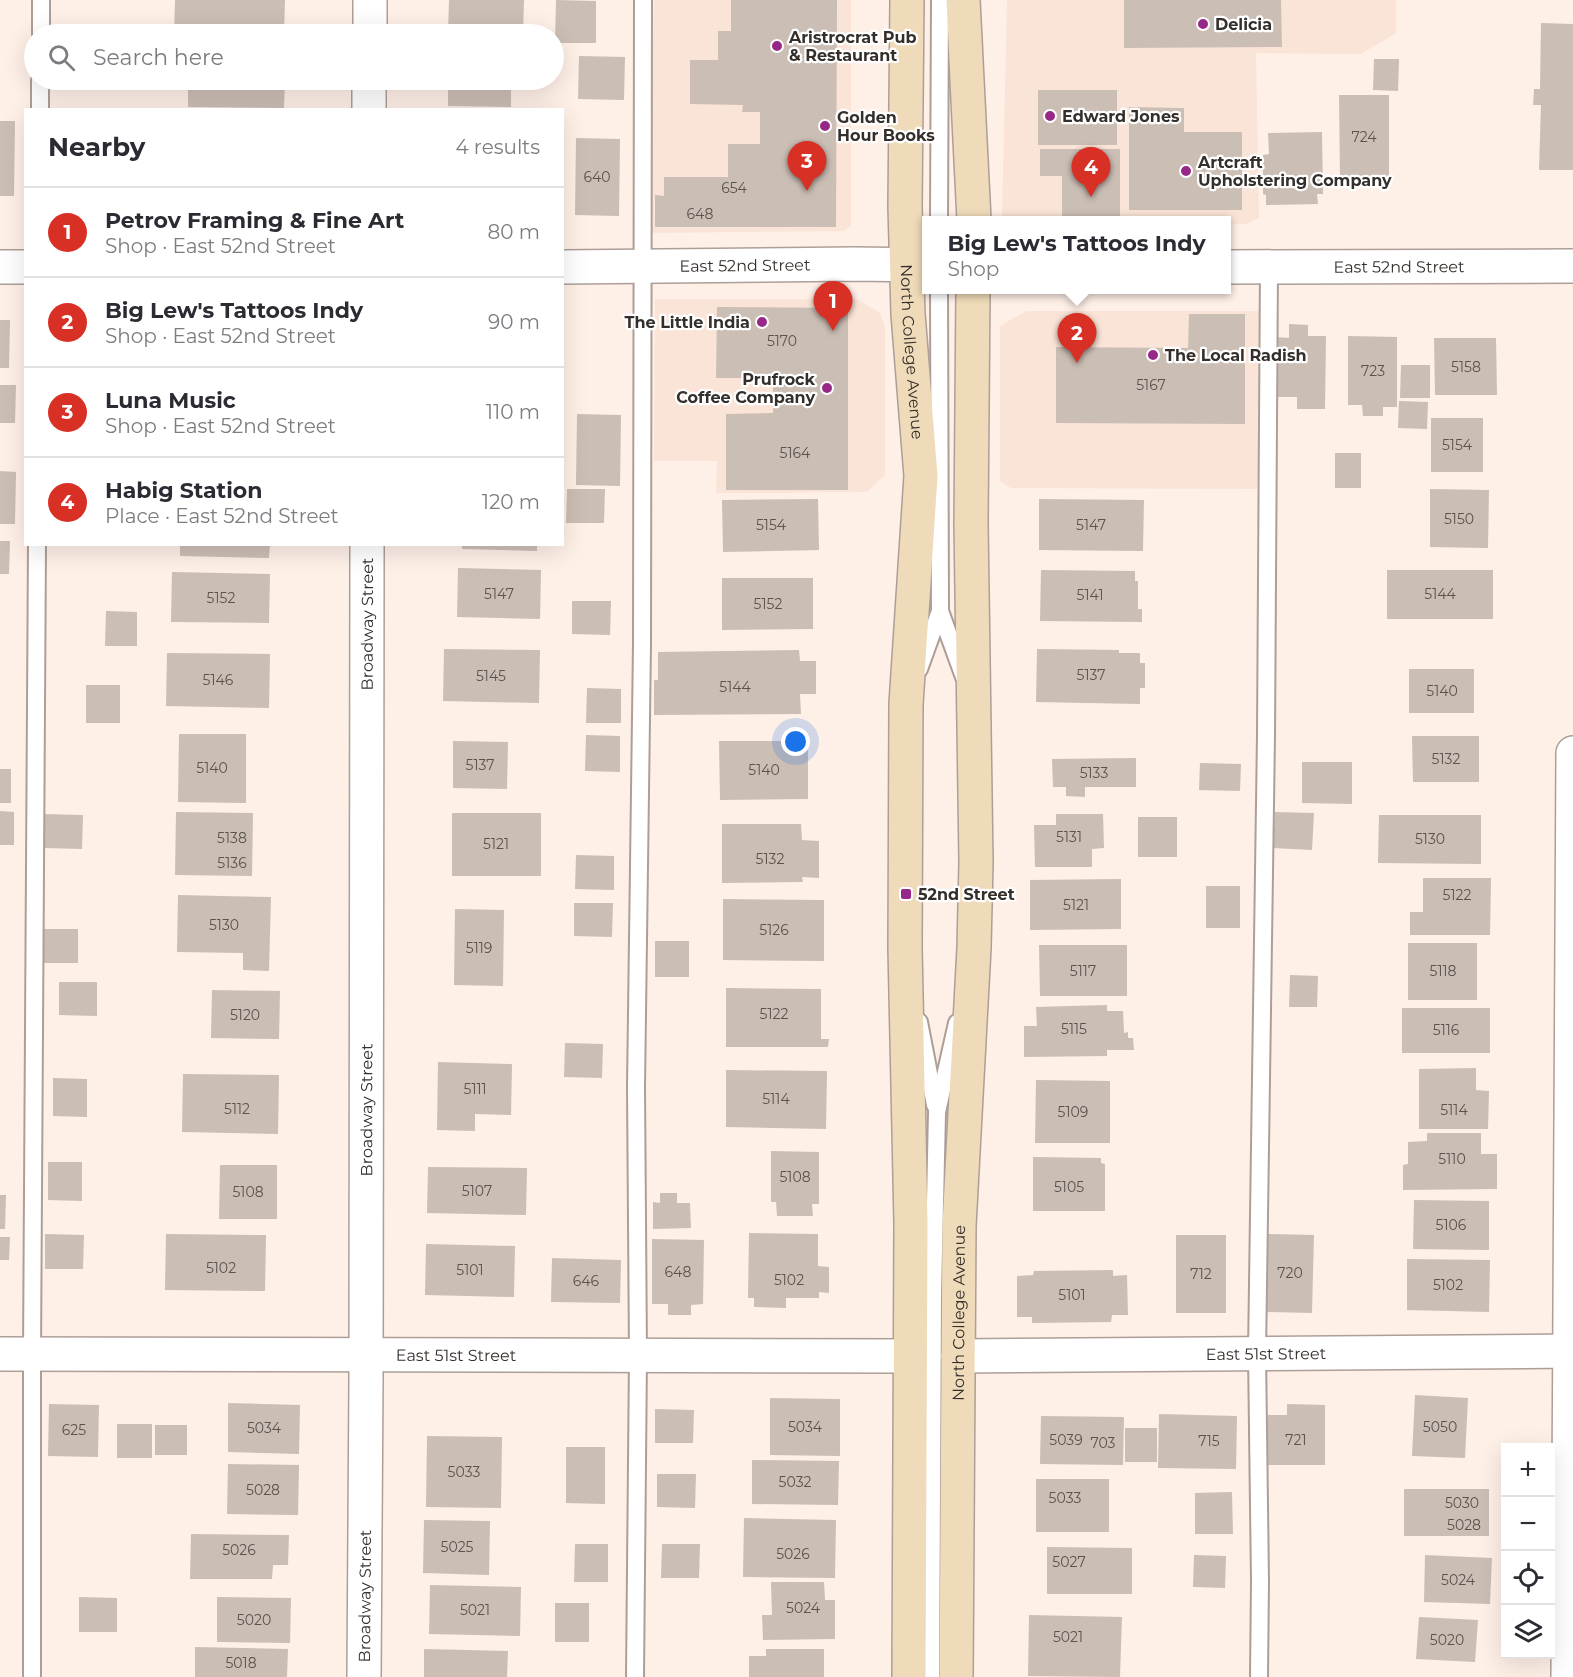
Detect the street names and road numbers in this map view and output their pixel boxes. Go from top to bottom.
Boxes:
street label: East 52nd Street [679,255,811,276]
street label: East 52nd Street [1334,257,1465,277]
street label: North College Avenue [897,264,927,440]
street label: Broadway Street [358,557,377,690]
street label: Broadway Street [357,1043,376,1176]
street label: North College Avenue [949,1225,969,1401]
street label: East 51st Street [1206,1344,1327,1364]
street label: East 51st Street [396,1346,517,1365]
street label: Broadway Street [355,1529,375,1662]

